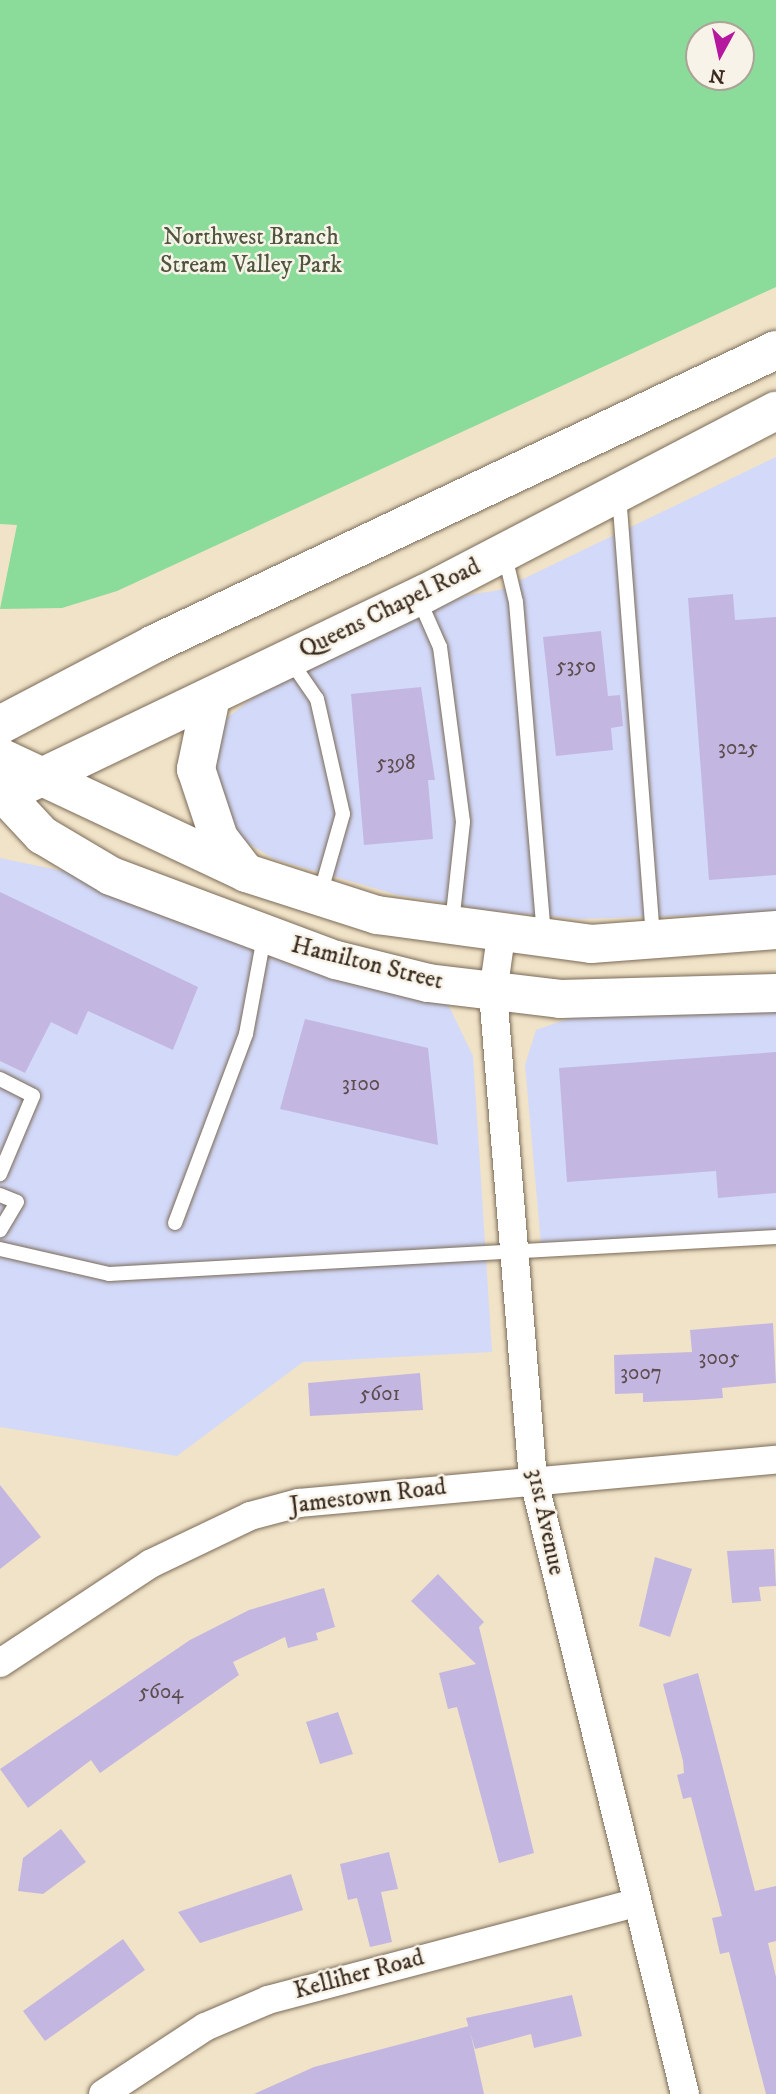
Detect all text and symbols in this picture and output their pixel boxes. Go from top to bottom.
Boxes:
north arrow [685,21,755,91]
text: N [708,63,727,88]
park label: Northwest Branch Stream Valley Park [160,224,342,280]
street label: Queens Chapel Road [295,553,485,665]
house number: 5350 [556,653,596,679]
house number: 3025 [718,735,758,761]
house number: 5398 [376,750,416,776]
street label: Hamilton Street [288,931,446,997]
house number: 3100 [342,1071,380,1097]
house number: 3005 [699,1345,739,1371]
house number: 3007 [620,1360,662,1386]
house number: 5601 [360,1381,400,1407]
street label: 31st Avenue [520,1466,570,1578]
street label: Jamestown Road [288,1473,448,1521]
house number: 5604 [139,1679,183,1705]
street label: Kelliher Road [291,1944,427,2006]

